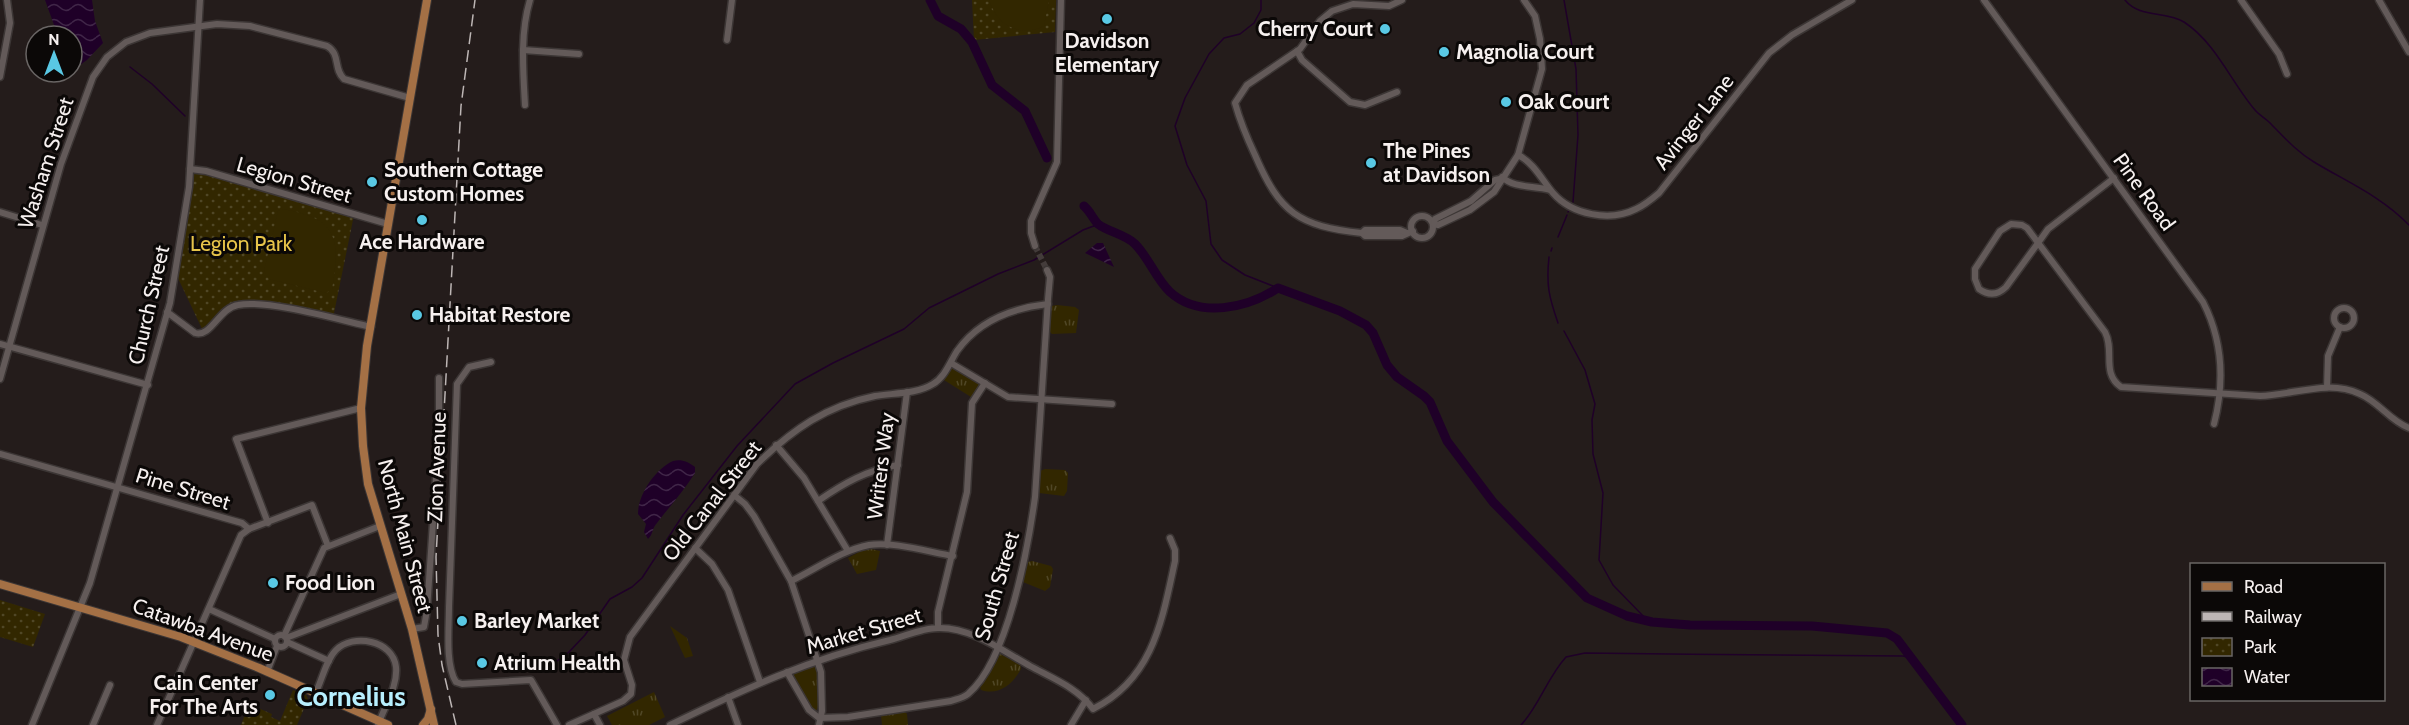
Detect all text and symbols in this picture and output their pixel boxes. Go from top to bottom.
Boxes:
marker: Davidson Elementary [1100,12,1114,26]
place label: Cherry Court [1258,16,1373,41]
marker: Cherry Court [1378,22,1392,36]
north arrow [24,24,84,84]
place label: Davidson Elementary [1055,28,1160,77]
text: N [48,30,60,49]
place label: Magnolia Court [1456,39,1594,64]
marker: Magnolia Court [1437,45,1451,59]
street label: Avinger Lane [1649,69,1739,174]
place label: Oak Court [1518,89,1609,114]
street label: Washam Street [13,94,78,232]
marker: Oak Court [1499,95,1513,109]
place label: The Pines at Davidson [1383,138,1490,187]
street label: Pine Road [2108,148,2181,235]
street label: Legion Street [234,151,354,208]
marker: The Pines at Davidson [1364,156,1378,170]
place label: Southern Cottage Custom Homes [384,157,543,206]
marker: Southern Cottage Custom Homes [365,175,379,189]
marker: Ace Hardware [415,213,429,227]
place label: Ace Hardware [359,229,485,254]
park label: Legion Park [190,231,293,256]
street label: Church Street [123,243,174,367]
place label: Habitat Restore [429,302,570,327]
marker: Habitat Restore [410,308,424,322]
street label: Zion Avenue [422,411,451,523]
street label: Writers Way [862,411,900,521]
street label: Old Canal Street [657,436,766,566]
street label: North Main Street [373,456,438,615]
street label: Pine Street [133,462,233,515]
street label: South Street [969,529,1024,643]
legend [2190,563,2385,701]
place label: Food Lion [285,570,375,595]
marker: Food Lion [266,576,280,590]
text: Road [2244,576,2283,598]
street label: Catawba Avenue [129,592,277,667]
street label: Market Street [803,602,925,659]
text: Railway [2244,606,2302,628]
place label: Barley Market [474,608,599,633]
marker: Barley Market [455,614,469,628]
text: Park [2244,636,2277,658]
place label: Atrium Health [494,650,621,675]
marker: Atrium Health [475,656,489,670]
text: Water [2244,666,2290,688]
place label: Cain Center For The Arts [149,670,258,719]
district label: Cornelius [296,680,406,713]
marker: Cain Center For The Arts [263,688,277,702]

